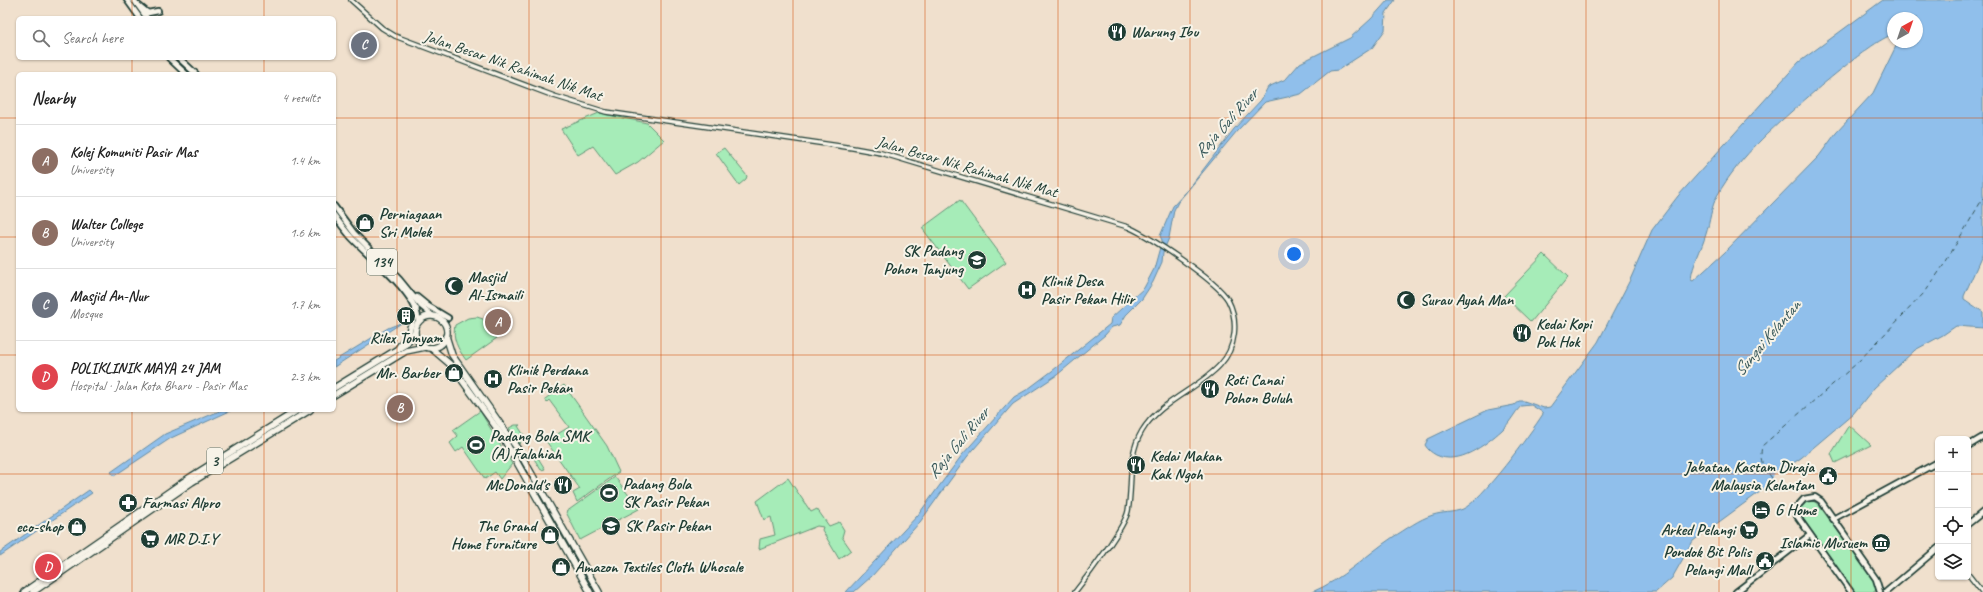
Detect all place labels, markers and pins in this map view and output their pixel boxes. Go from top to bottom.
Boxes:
restaurant icon: Warung Ibu [1106,21,1128,43]
place label: Warung Ibu [1131,22,1200,42]
pin: C [351,30,377,60]
place label: Perniagaan Sri Molek [379,204,442,242]
shop icon: Perniagaan Sri Molek [354,212,376,234]
place label: SK Padang Pohon Tanjung [884,241,964,279]
school or university icon: SK Padang Pohon Tanjung [966,249,988,271]
place label: Masjid Al-Ismaili [468,267,525,305]
place label: Klinik Desa Pasir Pekan Hilir [1041,271,1137,309]
mosque icon: Masjid Al-Ismaili [443,275,465,297]
hospital icon: Klinik Desa Pasir Pekan Hilir [1016,279,1038,301]
mosque icon: Surau Ayah Man [1395,289,1417,311]
place label: Surau Ayah Man [1420,290,1514,310]
building icon: Rilex Tomyam [395,305,417,327]
pin: A [485,307,511,337]
place label: Kedai Kopi Pok Hok [1536,314,1593,352]
restaurant icon: Kedai Kopi Pok Hok [1511,322,1533,344]
place label: Rilex Tomyam [370,328,443,348]
place label: Klinik Perdana Pasir Pekan [507,360,589,398]
shop icon: Mr. Barber [443,362,465,384]
place label: Mr. Barber [376,363,442,383]
hospital icon: Klinik Perdana Pasir Pekan [482,368,504,390]
place label: Roti Canai Pohon Buluh [1224,370,1293,408]
restaurant icon: Roti Canai Pohon Buluh [1199,378,1221,400]
pin: B [387,393,413,423]
place label: Padang Bola SMK (A) Falahiah [490,426,593,464]
sports icon: Padang Bola SMK (A) Falahiah [465,434,487,456]
place label: Kedai Makan Kak Ngoh [1150,446,1223,484]
restaurant icon: Kedai Makan Kak Ngoh [1125,454,1147,476]
place label: Jabatan Kastam Diraja Malaysia Kelantan [1684,457,1815,495]
public building icon: Jabatan Kastam Diraja Malaysia Kelantan [1817,465,1839,487]
restaurant icon: McDonald's [552,474,574,496]
place label: Padang Bola SK Pasir Pekan [623,474,710,512]
place label: McDonald's [486,475,550,495]
sports icon: Padang Bola SK Pasir Pekan [598,482,620,504]
pharmacy icon: Farmasi Alpro [117,492,139,514]
place label: Farmasi Alpro [142,493,221,513]
hotel icon: G Home [1750,499,1772,521]
place label: G Home [1775,500,1818,520]
school or university icon: SK Pasir Pekan [600,515,622,537]
shop icon: eco-shop [66,516,88,538]
place label: The Grand Home Furniture [451,516,539,554]
place label: SK Pasir Pekan [625,516,712,536]
place label: eco-shop [16,517,65,537]
supermarket icon: Arked Pelangi [1738,519,1760,541]
place label: Arked Pelangi [1661,520,1737,540]
shop icon: The Grand Home Furniture [539,524,561,546]
supermarket icon: MR D.I.Y [139,528,161,550]
place label: MR D.I.Y [164,529,222,549]
museum icon: Islamic Musuem [1870,532,1892,554]
place label: Islamic Musuem [1780,533,1868,553]
place label: Pondok Bit Polis Pelangi Mall [1663,542,1754,580]
public building icon: Pondok Bit Polis Pelangi Mall [1754,550,1776,572]
pin: D [35,552,61,582]
shop icon: Amazon Textiles Cloth Whosale [550,556,572,578]
place label: Amazon Textiles Cloth Whosale [575,557,744,577]

